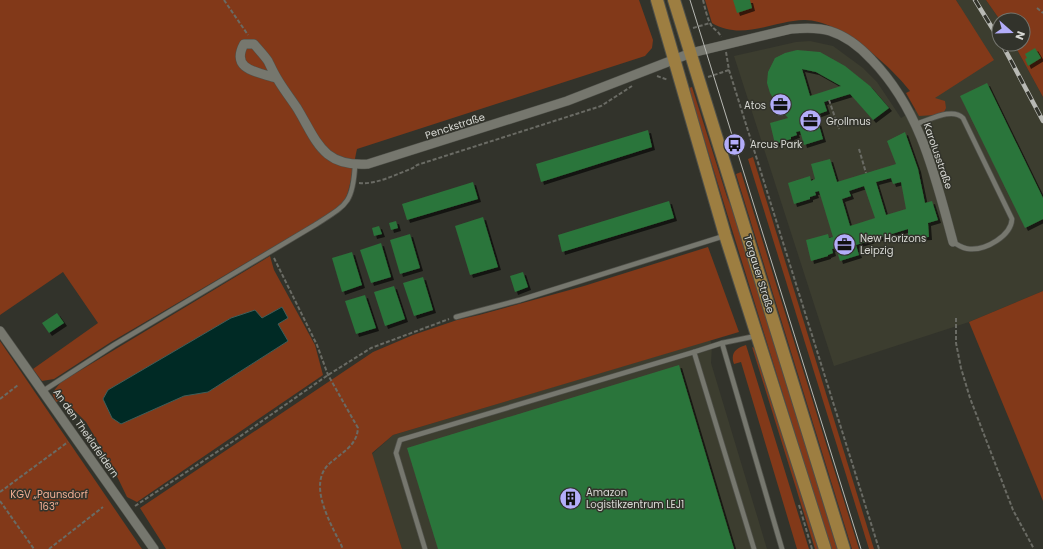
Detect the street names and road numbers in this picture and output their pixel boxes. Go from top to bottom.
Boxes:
street label: Penckstraße [423,109,487,143]
street label: Karolusstraße [920,121,956,191]
street label: Torgauer Straße [740,233,778,315]
street label: An den Theklafeldern [50,386,122,480]

